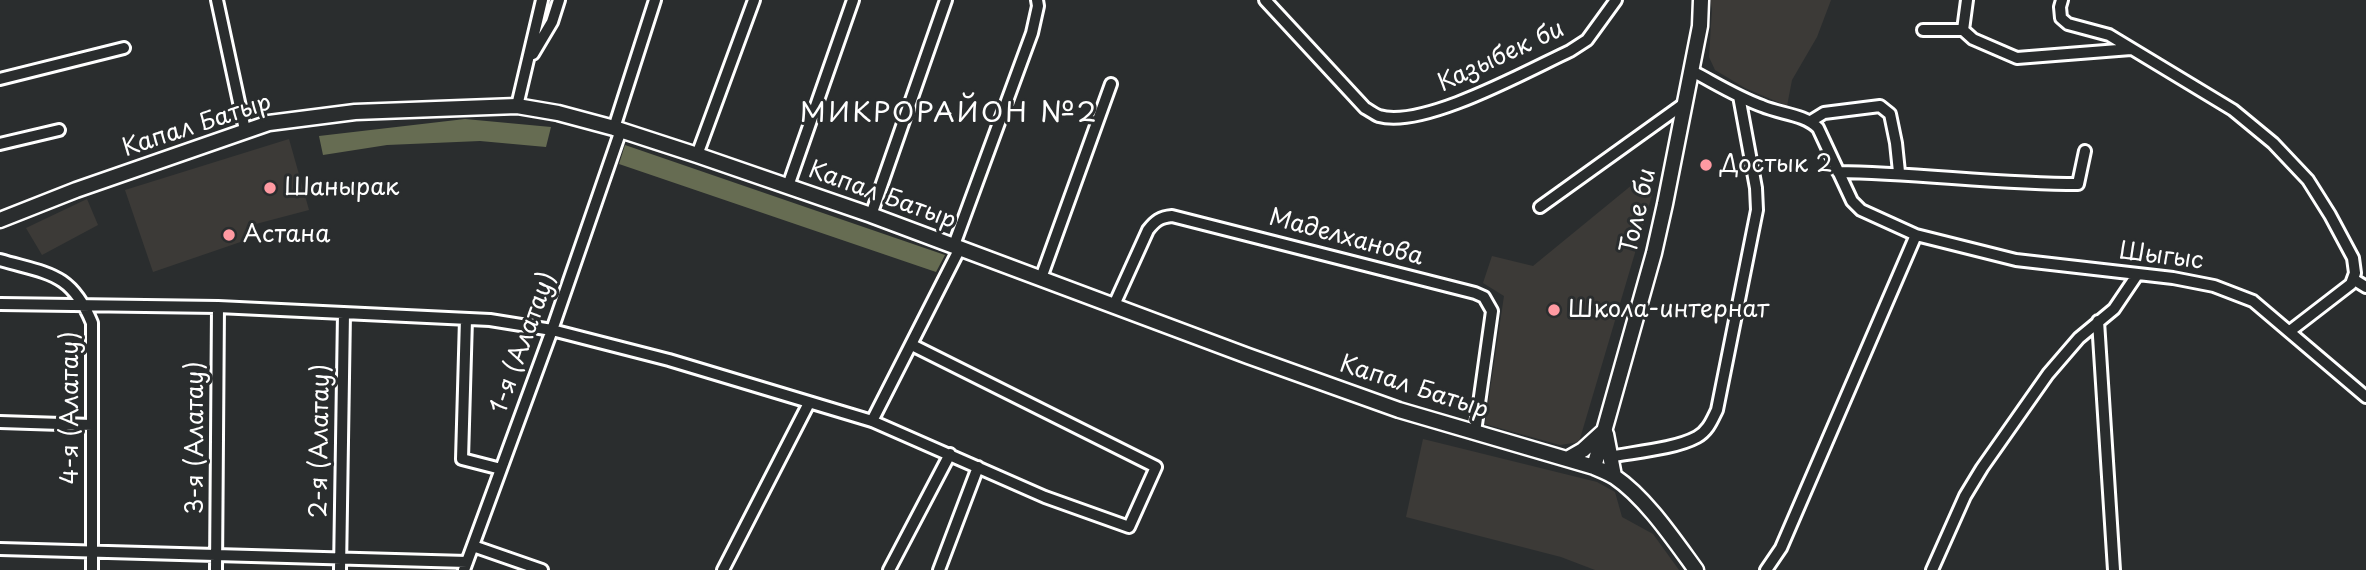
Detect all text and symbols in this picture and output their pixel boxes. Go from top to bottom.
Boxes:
street label: Казыбек би [1433,15,1569,99]
street label: Капал Батыр [119,88,275,164]
district label: МИКРОРАЙОН №2 [800,97,1098,131]
place label: Достык 2 [1720,151,1833,179]
street label: Капал Батыр [804,156,960,236]
marker: Достык 2 [1698,157,1714,173]
street label: Толе би [1615,166,1663,256]
place label: Шанырак [284,174,399,202]
marker: Шанырак [262,180,278,196]
street label: Маделханова [1266,204,1426,272]
place label: Астана [243,221,330,249]
marker: Астана [221,227,237,243]
street label: Шыгыс [2117,238,2205,276]
street label: 1-я (Алатау) [485,268,563,418]
place label: Школа-интернат [1568,296,1769,324]
marker: Школа-интернат [1546,302,1562,318]
street label: 4-я (Алатау) [57,331,85,485]
street label: Капал Батыр [1336,350,1492,426]
street label: 3-я (Алатау) [182,361,210,515]
street label: 2-я (Алатау) [305,364,337,518]

